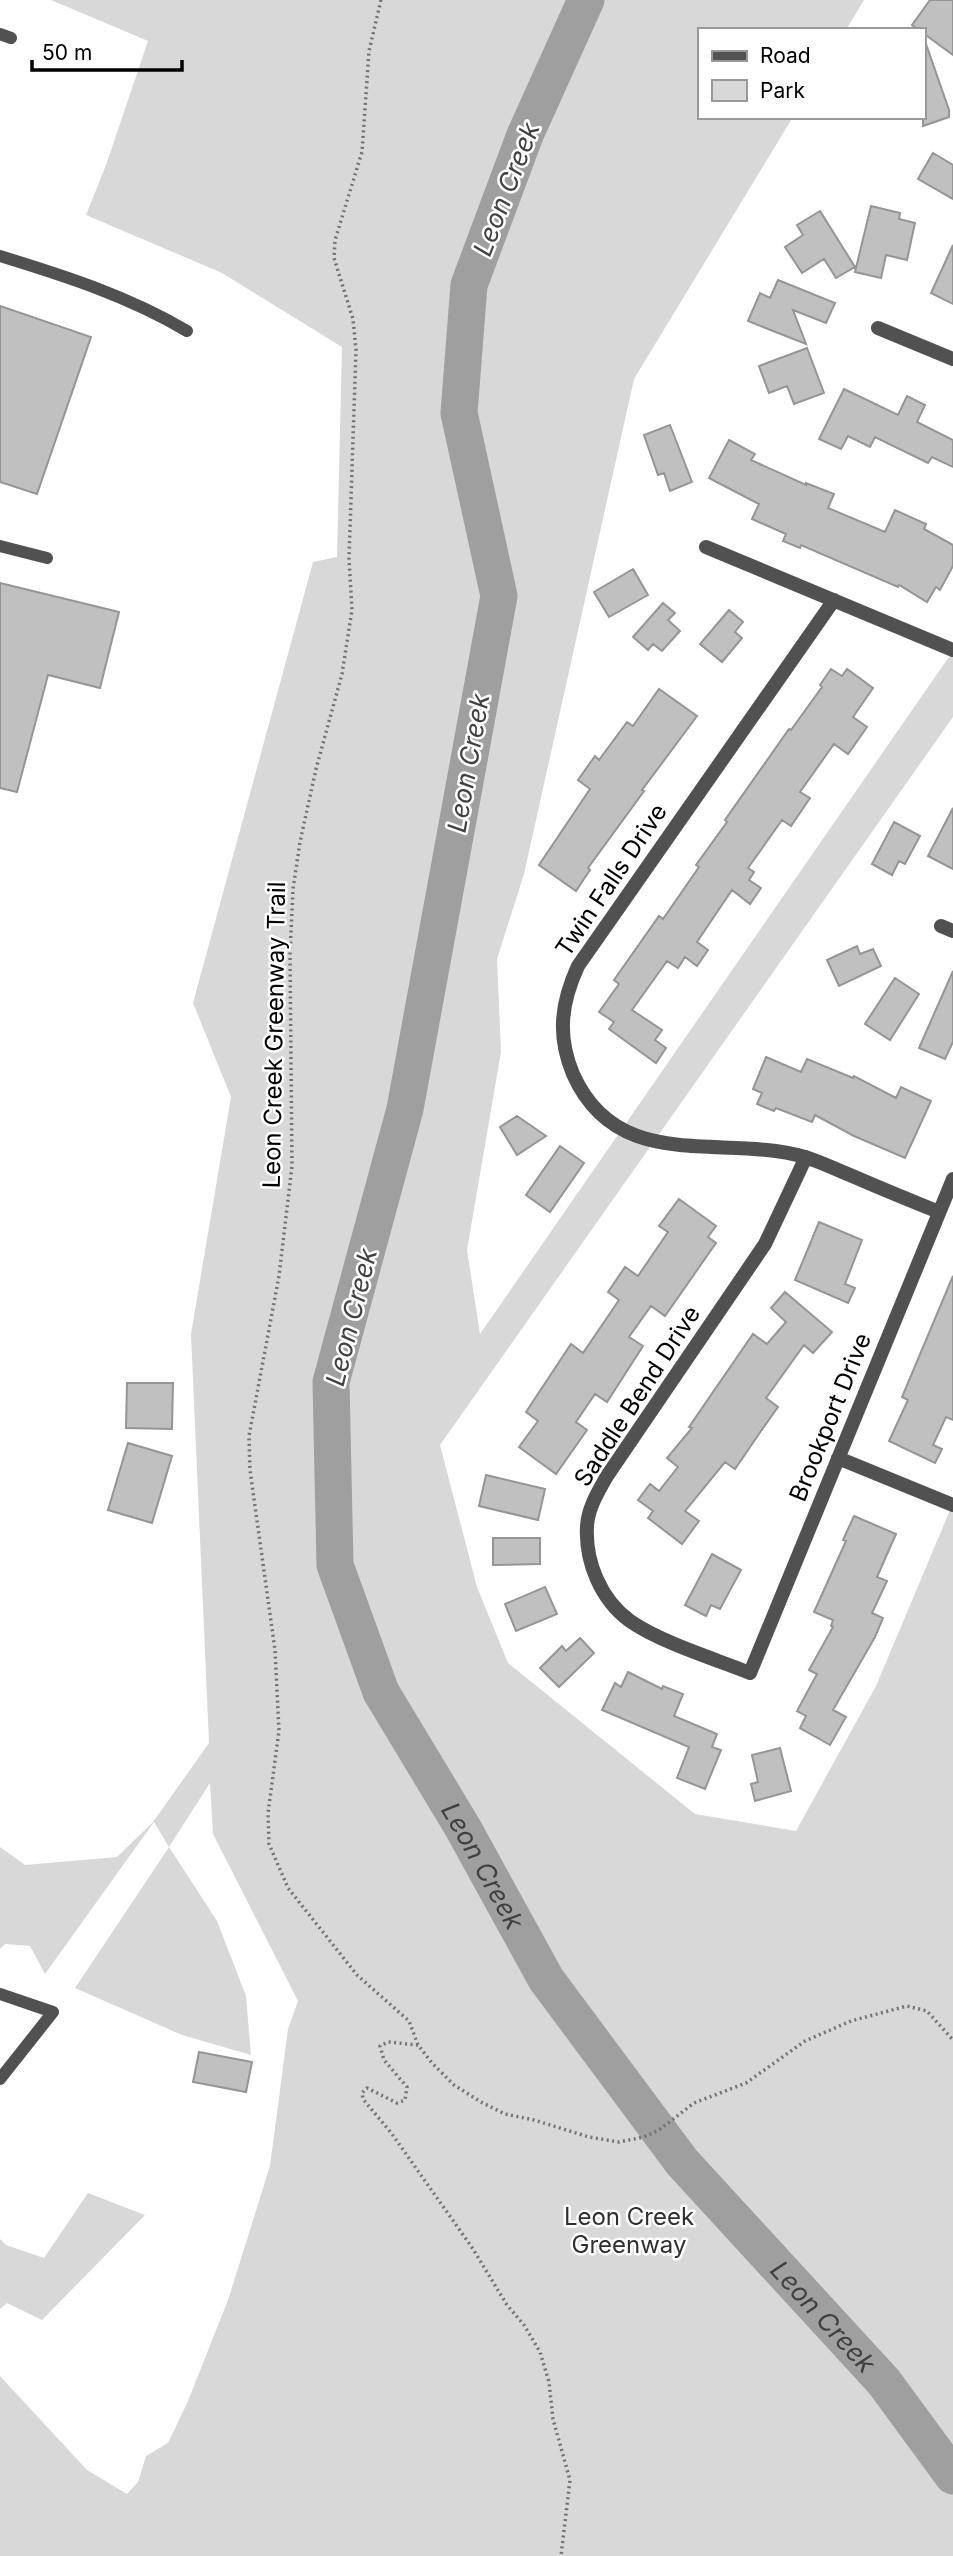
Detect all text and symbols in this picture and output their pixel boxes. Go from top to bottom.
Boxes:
scale bar [32,28,182,72]
legend [698,28,925,119]
text: 50 m [42,40,92,65]
text: Road [760,43,811,68]
text: Park [760,78,805,103]
water label: Leon Creek [466,117,546,260]
water label: Leon Creek [441,690,496,835]
street label: Twin Falls Drive [549,798,673,962]
street label: Leon Creek Greenway Trail [257,881,291,1189]
water label: Leon Creek [319,1244,383,1389]
street label: Saddle Bend Drive [568,1300,706,1492]
street label: Brookport Drive [783,1329,877,1505]
water label: Leon Creek [435,1796,531,1935]
park label: Leon Creek Greenway [564,2202,694,2259]
water label: Leon Creek [765,2254,883,2379]

